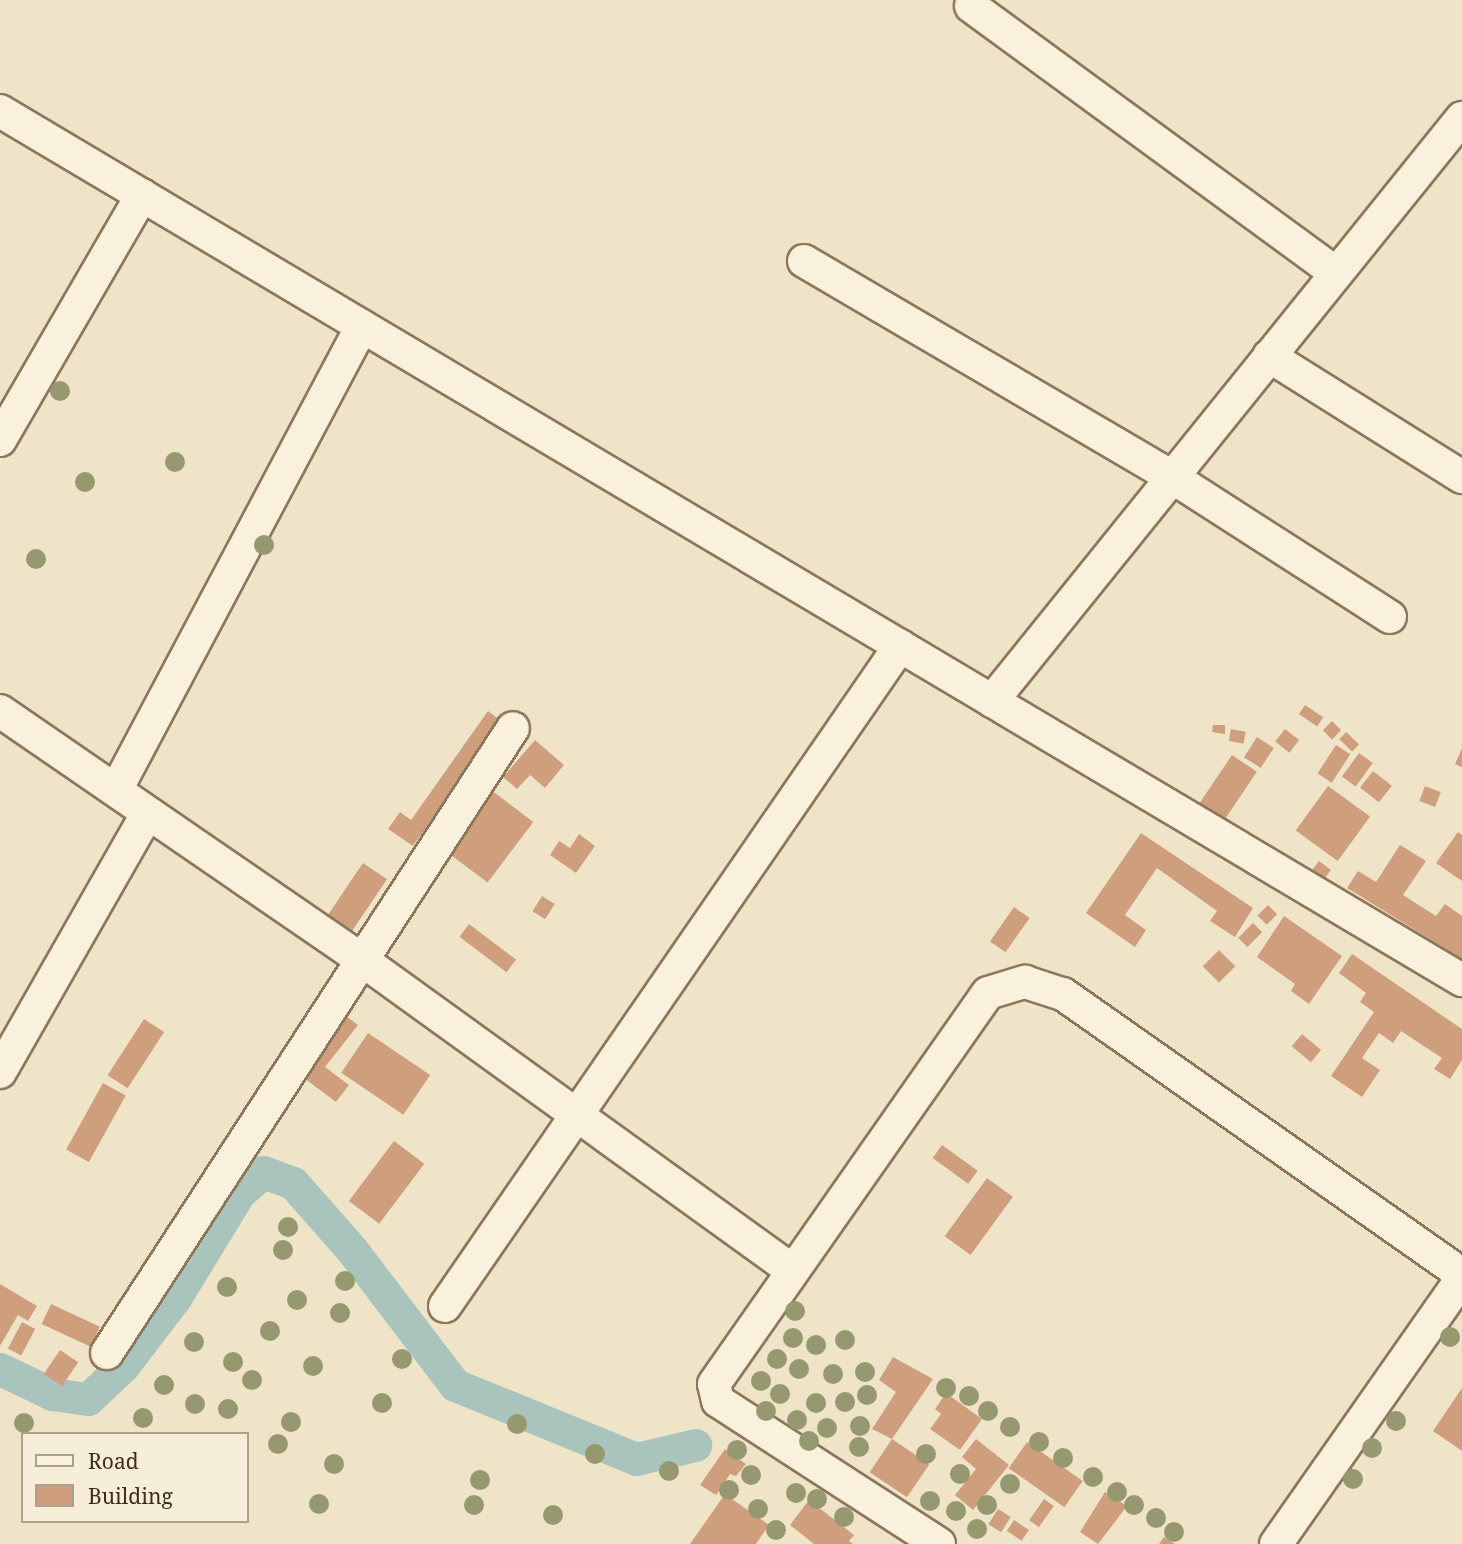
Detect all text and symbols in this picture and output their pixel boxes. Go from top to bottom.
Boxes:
legend [21,1432,248,1523]
text: Road [88,1447,139,1475]
text: Building [88,1482,173,1510]

